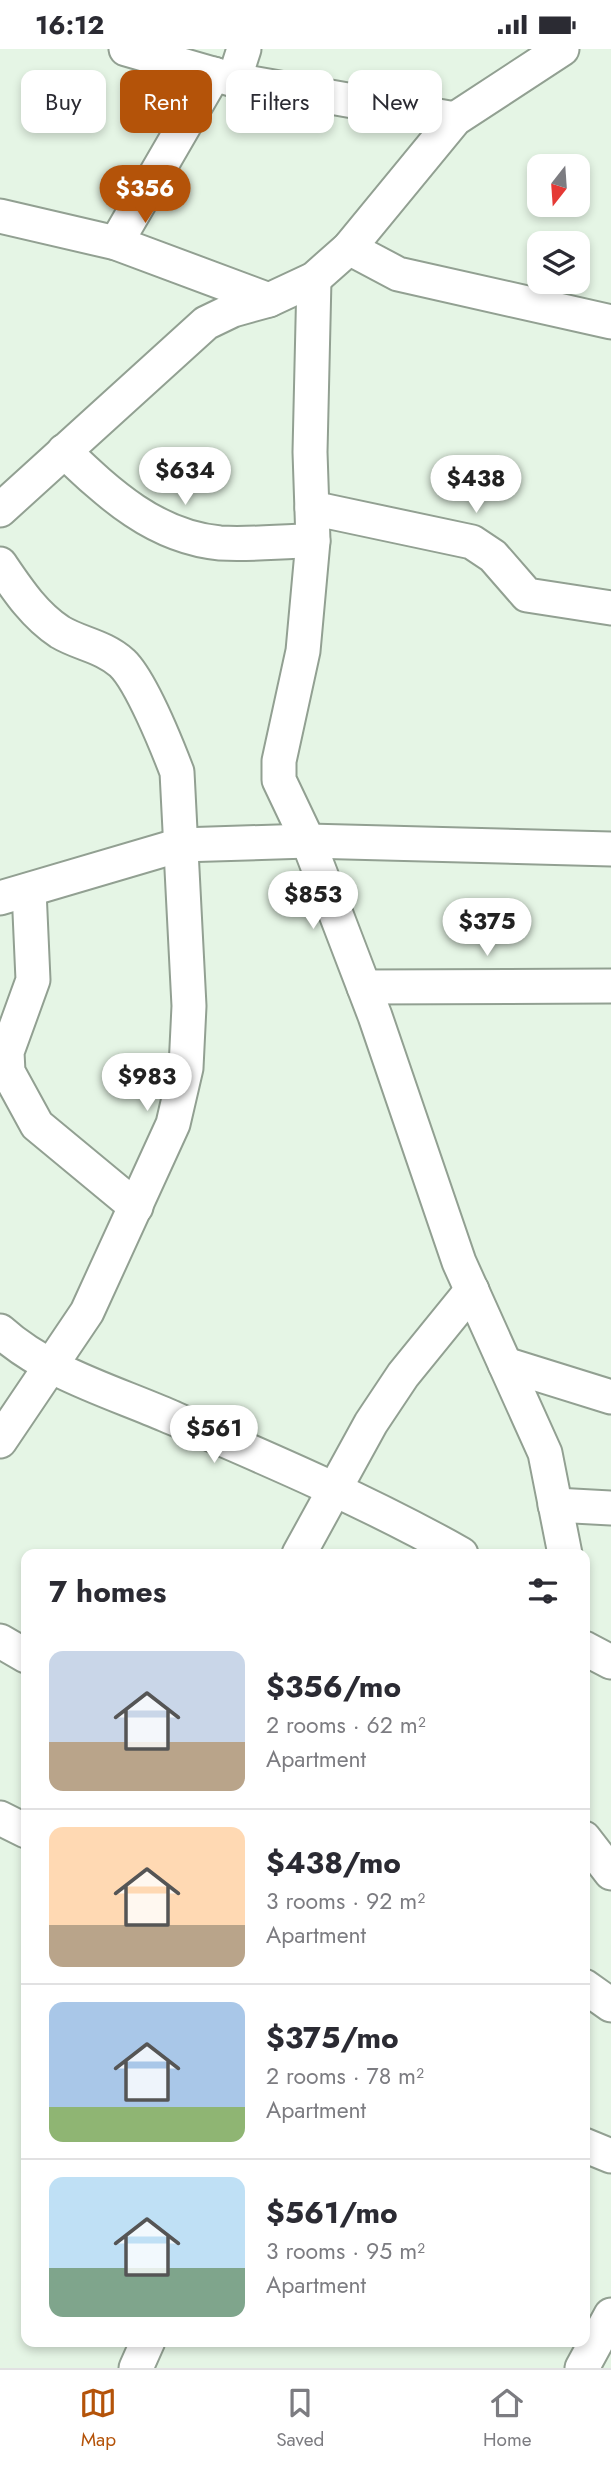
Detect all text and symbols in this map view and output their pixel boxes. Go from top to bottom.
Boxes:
text: 16:12 [35,6,104,44]
chip: Buy [21,70,106,133]
chip: Rent [120,70,212,133]
chip: Filters [226,70,334,133]
chip: New [348,70,442,133]
north arrow [527,154,590,217]
map controls [527,154,590,294]
pin: $356 [104,165,186,225]
text: $356 [116,171,174,205]
button: layers [527,231,590,294]
pin: $634 [144,447,226,507]
text: $634 [155,453,215,487]
pin: $438 [435,455,517,515]
text: $438 [446,461,506,495]
pin: $853 [272,871,354,931]
text: $853 [284,877,342,911]
pin: $375 [446,899,528,958]
text: $375 [459,904,515,938]
pin: $983 [106,1053,188,1113]
text: $983 [118,1059,176,1093]
pin: $561 [173,1405,255,1465]
text: $561 [186,1411,242,1445]
text: 7 homes [49,1570,166,1613]
icon: filters [524,1572,562,1610]
text: $356/mo [266,1665,401,1708]
icon: home [105,1679,189,1763]
text: 2 rooms · 62 m² [266,1708,426,1742]
text: Apartment [266,1742,366,1776]
text: $438/mo [266,1841,401,1884]
icon: home [105,1855,189,1939]
text: 3 rooms · 92 m² [266,1884,425,1918]
text: Apartment [266,1918,366,1952]
text: $375/mo [266,2016,399,2059]
icon: home [105,2030,189,2114]
text: 2 rooms · 78 m² [266,2059,424,2093]
text: Apartment [266,2093,366,2127]
text: $561/mo [266,2191,398,2234]
icon: home [105,2205,189,2289]
text: 3 rooms · 95 m² [266,2234,425,2268]
text: Apartment [266,2268,366,2302]
tab: Map [79,2384,117,2453]
tab: Saved [276,2384,324,2453]
tab: Home [483,2384,532,2453]

